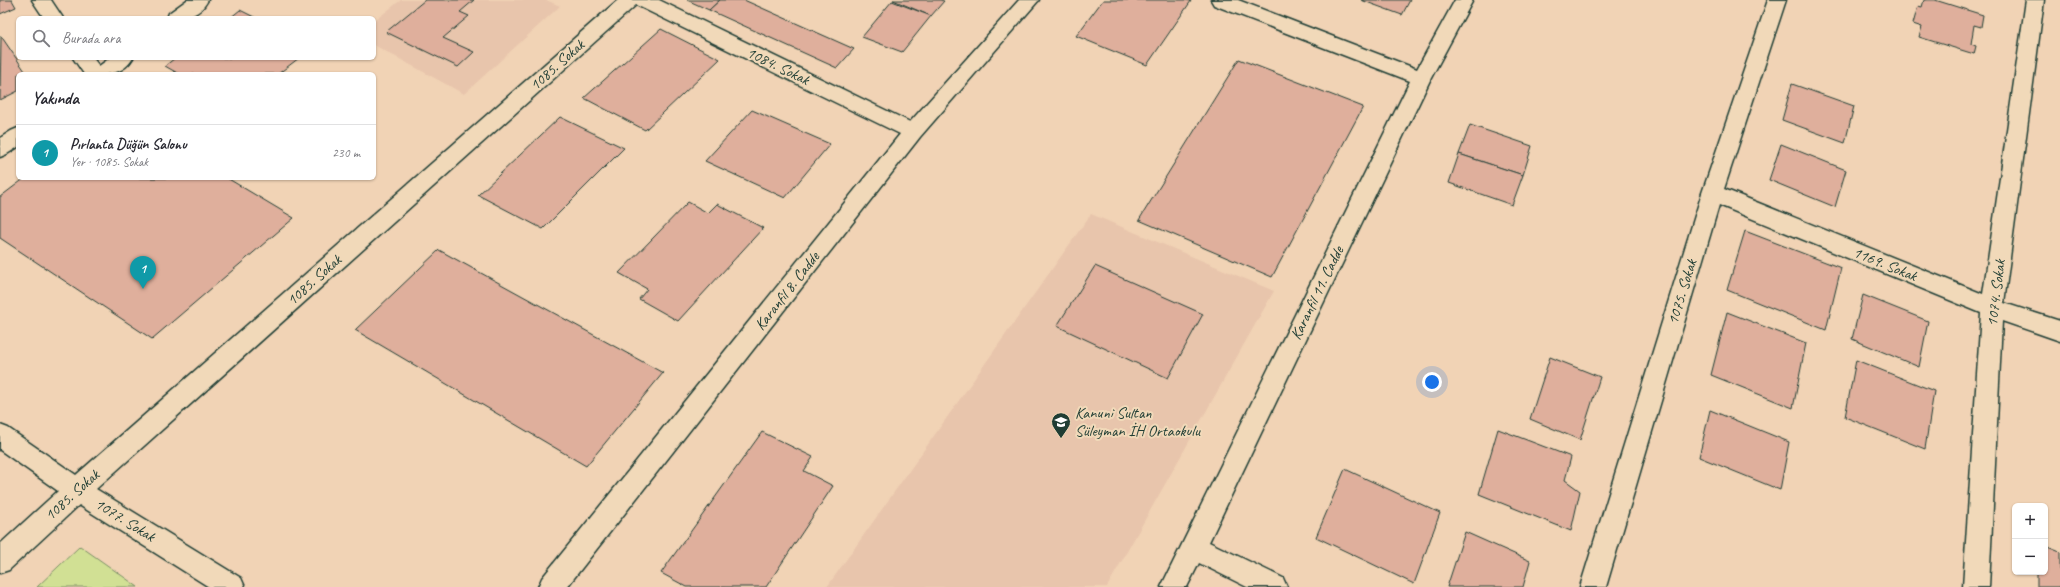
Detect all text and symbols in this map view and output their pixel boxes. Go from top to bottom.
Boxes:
search box [16,16,376,60]
icon: search [30,27,52,49]
text: Burada ara [62,29,120,48]
street label: 1085. Sokak [525,34,590,95]
street label: 1084. Sokak [743,42,814,90]
text: Yakında [32,88,79,109]
text: Pırlanta Düğün Salonu [70,135,186,154]
text: 1 [42,145,48,161]
text: 230 m [332,145,360,161]
text: Yer · 1085. Sokak [70,154,148,170]
street label: Karanfil 11. Cadde [1286,241,1349,343]
street label: 1169. Sokak [1850,242,1921,286]
street label: Karanfil 8. Cadde [750,246,825,334]
street label: 1085. Sokak [282,249,347,310]
pin: 1 [130,256,156,289]
street label: 1075. Sokak [1663,256,1702,327]
street label: 1074. Sokak [1982,257,2010,328]
your location [1422,372,1442,392]
place label: Kanuni Sultan Süleyman İH Ortaokulu [1075,403,1201,441]
school or university icon: Kanuni Sultan Süleyman İH Ortaokulu [1050,411,1072,439]
street label: 1085. Sokak [40,464,105,525]
street label: 1077. Sokak [91,494,160,547]
map controls [2012,503,2048,575]
button: + [2012,503,2048,539]
button: − [2012,539,2048,575]

